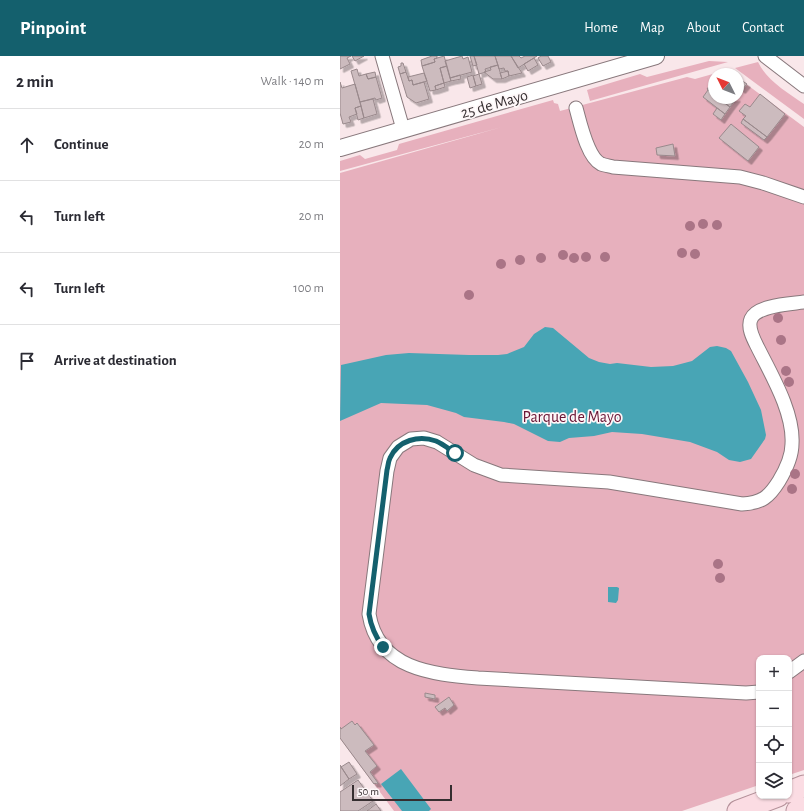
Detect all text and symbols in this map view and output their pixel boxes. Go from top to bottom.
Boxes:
text: Pinpoint [20,19,86,38]
text: Home [584,21,618,35]
text: Map [640,21,664,35]
text: About [686,21,720,35]
text: Contact [742,21,784,35]
north arrow [708,68,744,104]
text: 2 min [16,73,54,90]
text: Walk · 140 m [261,75,324,88]
street label: 25 de Mayo [459,87,530,122]
icon: ahead [16,134,38,156]
text: Continue [54,137,109,152]
text: 20 m [299,138,324,151]
icon: left [16,206,38,228]
text: Turn left [54,209,105,224]
text: 20 m [299,210,324,223]
icon: left [16,278,38,300]
text: Turn left [54,281,105,296]
text: 100 m [293,282,324,295]
icon: arrive [16,350,38,372]
text: Arrive at destination [54,353,177,368]
park label: Parque de Mayo [522,409,622,426]
route start [446,444,464,462]
route end [374,638,392,656]
map controls [756,655,792,799]
button: + [756,655,792,691]
button: − [756,691,792,727]
button: locate [756,727,792,763]
button: layers [756,763,792,799]
scale bar [352,783,452,802]
text: 50 m [358,786,379,797]

